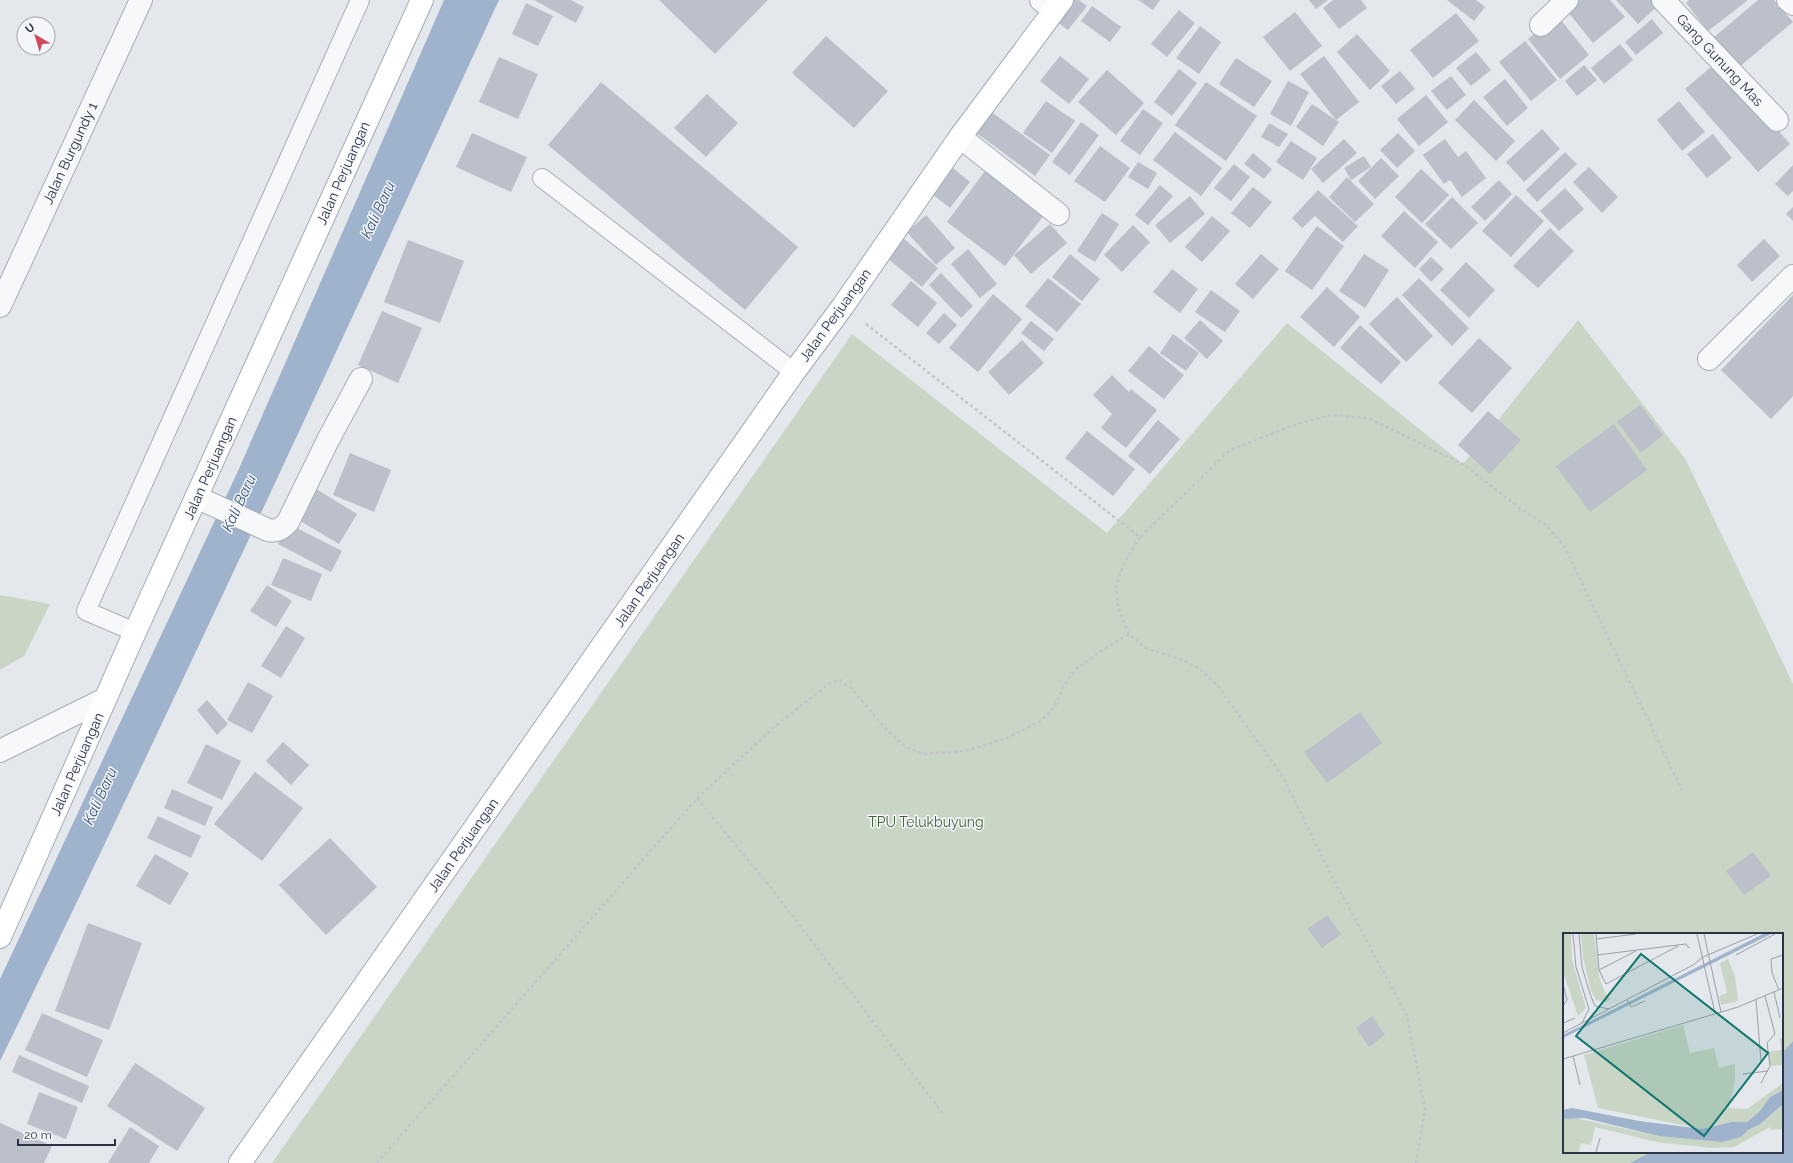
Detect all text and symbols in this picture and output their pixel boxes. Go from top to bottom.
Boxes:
street label: Gang Gunung Mas [1673,11,1767,109]
north arrow [16,16,56,56]
text: U [23,21,37,36]
street label: Jalan Burgundy 1 [39,100,101,206]
street label: Jalan Perjuangan [313,119,373,227]
water label: Kali Baru [357,178,399,241]
street label: Jalan Perjuangan [796,265,874,365]
street label: Jalan Perjuangan [180,414,240,522]
water label: Kali Baru [218,471,260,534]
street label: Jalan Perjuangan [611,530,687,630]
street label: Jalan Perjuangan [47,710,107,818]
water label: Kali Baru [79,764,121,827]
street label: Jalan Perjuangan [425,795,501,895]
park label: TPU Telukbuyung [868,814,984,830]
inset map [1563,933,1783,1153]
scale bar [18,1121,115,1147]
text: 20 m [24,1128,52,1142]

